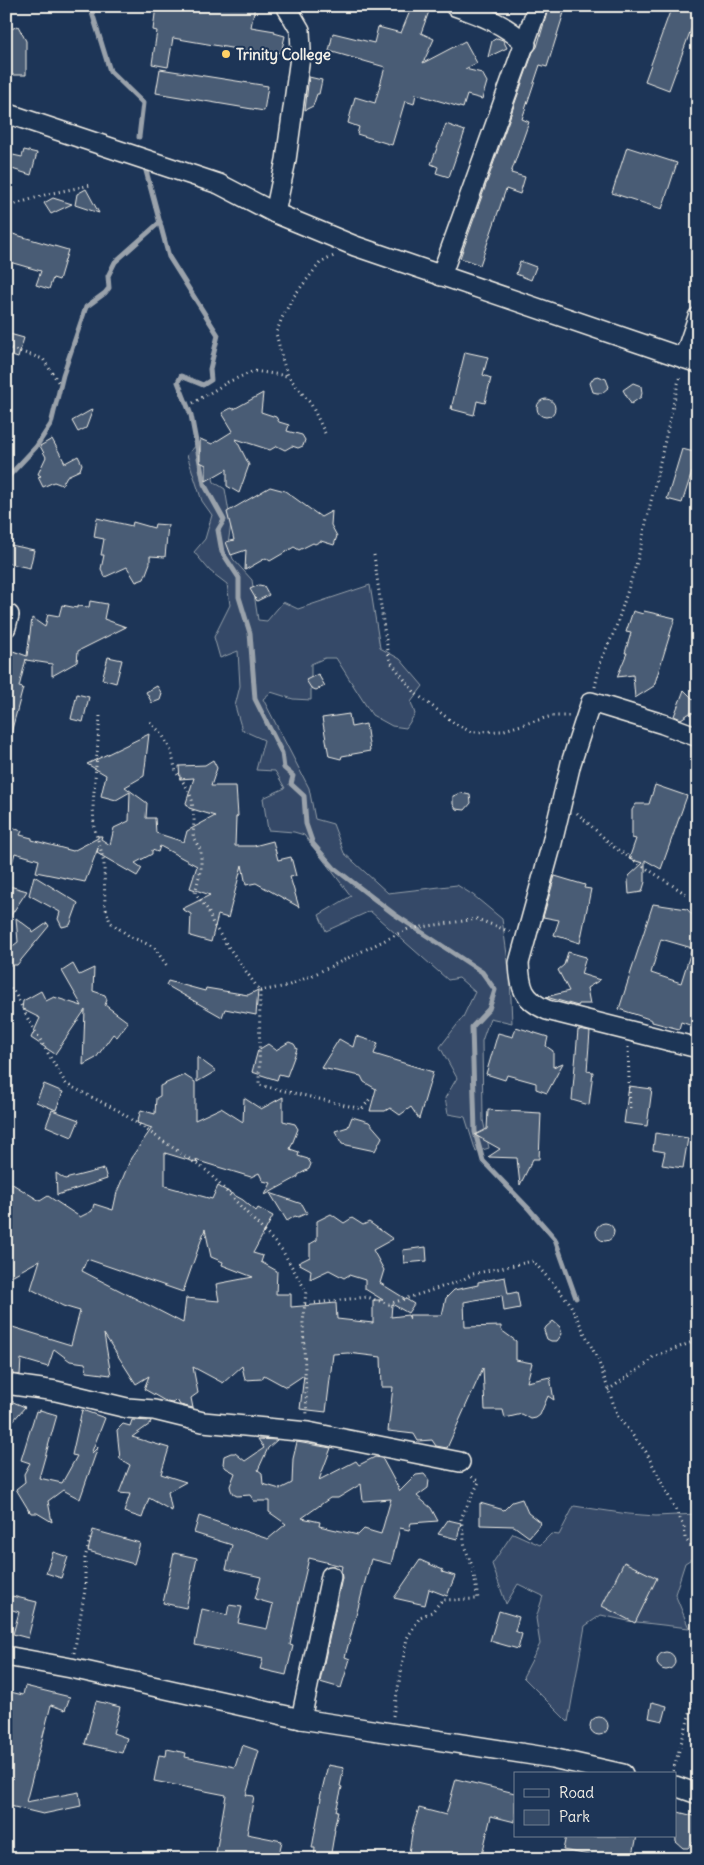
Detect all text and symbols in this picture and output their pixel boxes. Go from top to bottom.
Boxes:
place label: Trinity College [236,45,331,65]
marker: Trinity College [220,48,232,60]
legend [514,1772,676,1838]
text: Road [559,1783,594,1802]
text: Park [559,1807,590,1826]

